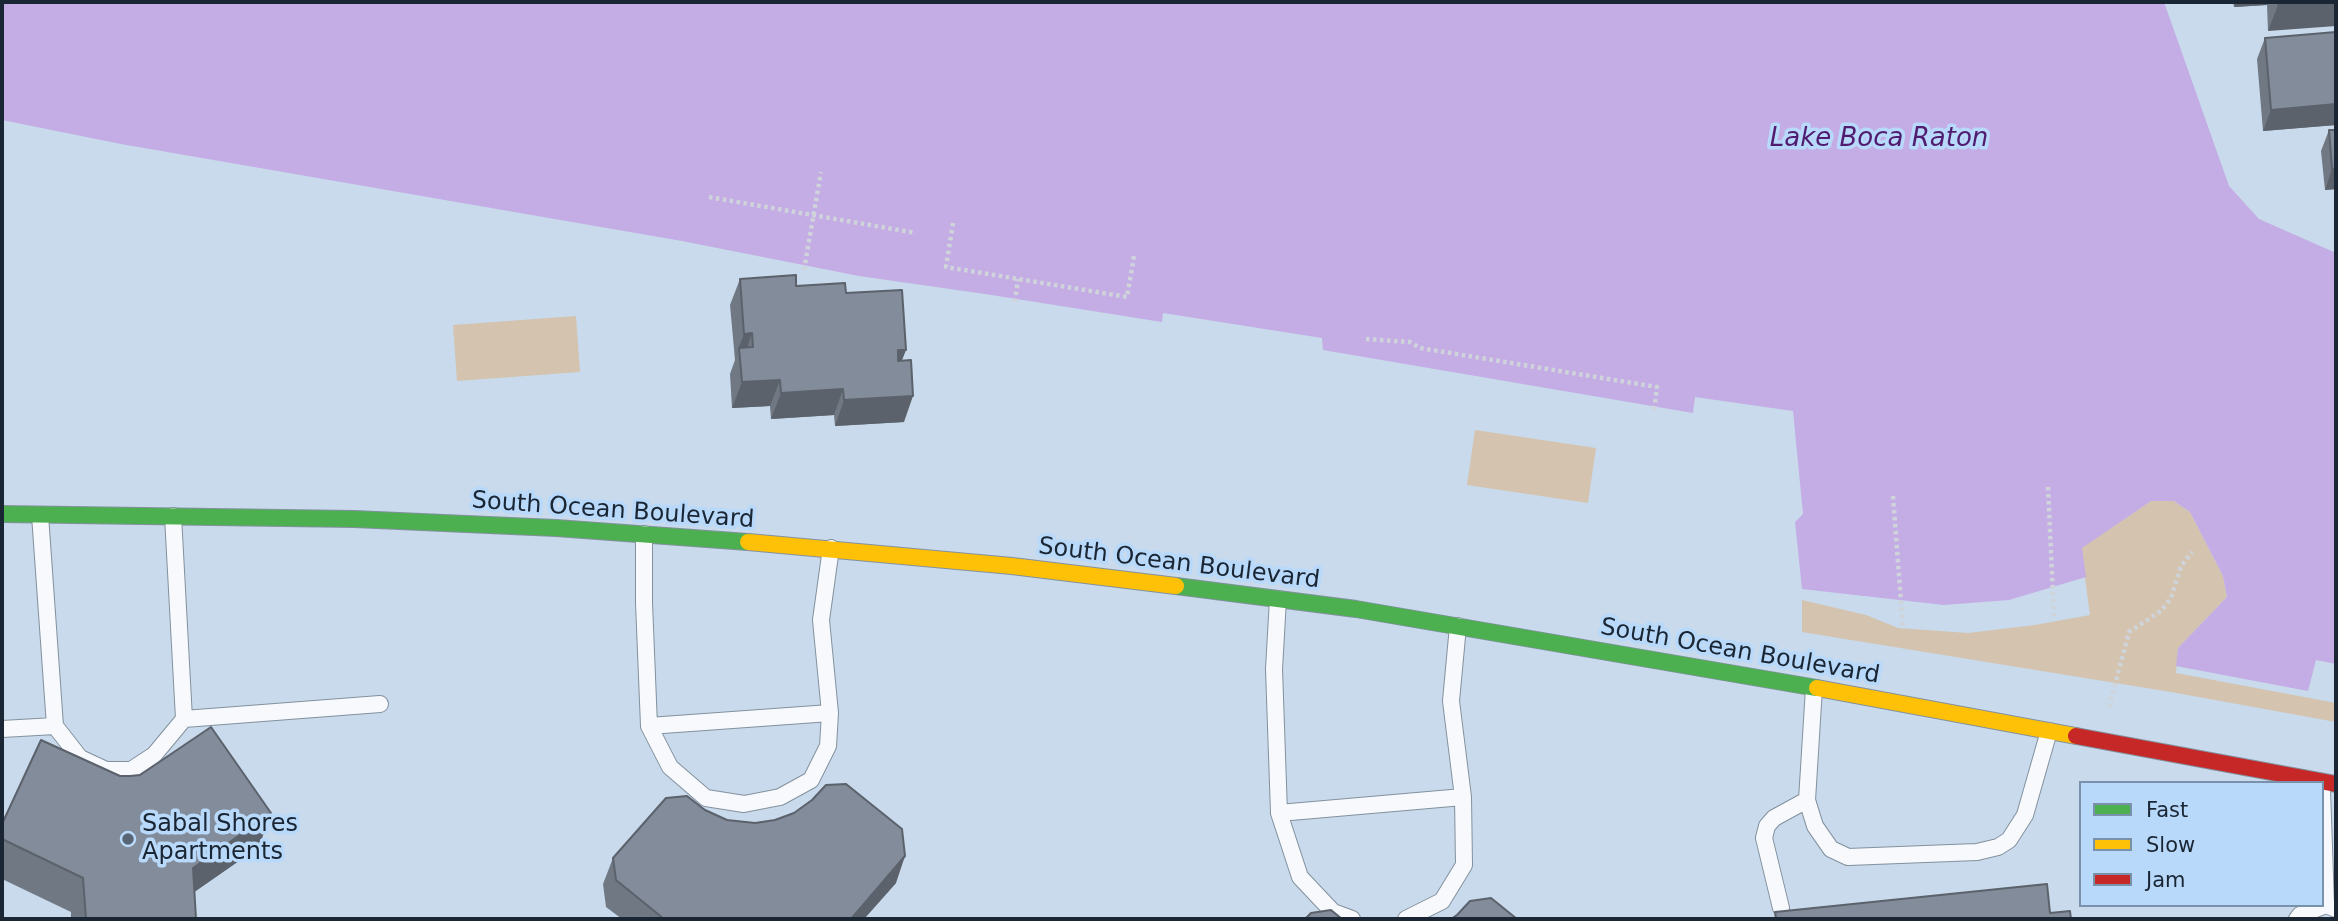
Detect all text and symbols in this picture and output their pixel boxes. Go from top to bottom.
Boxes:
water label: Lake Boca Raton [1770,123,1988,155]
street label: South Ocean Boulevard [471,487,755,535]
street label: South Ocean Boulevard [1037,532,1321,596]
street label: South Ocean Boulevard [1598,613,1882,691]
legend [2079,781,2324,907]
text: Fast [2146,798,2188,822]
place label: Sabal Shores Apartments [142,811,298,867]
marker: Sabal Shores Apartments [120,831,136,847]
text: Slow [2146,833,2195,857]
text: Jam [2146,868,2186,892]

